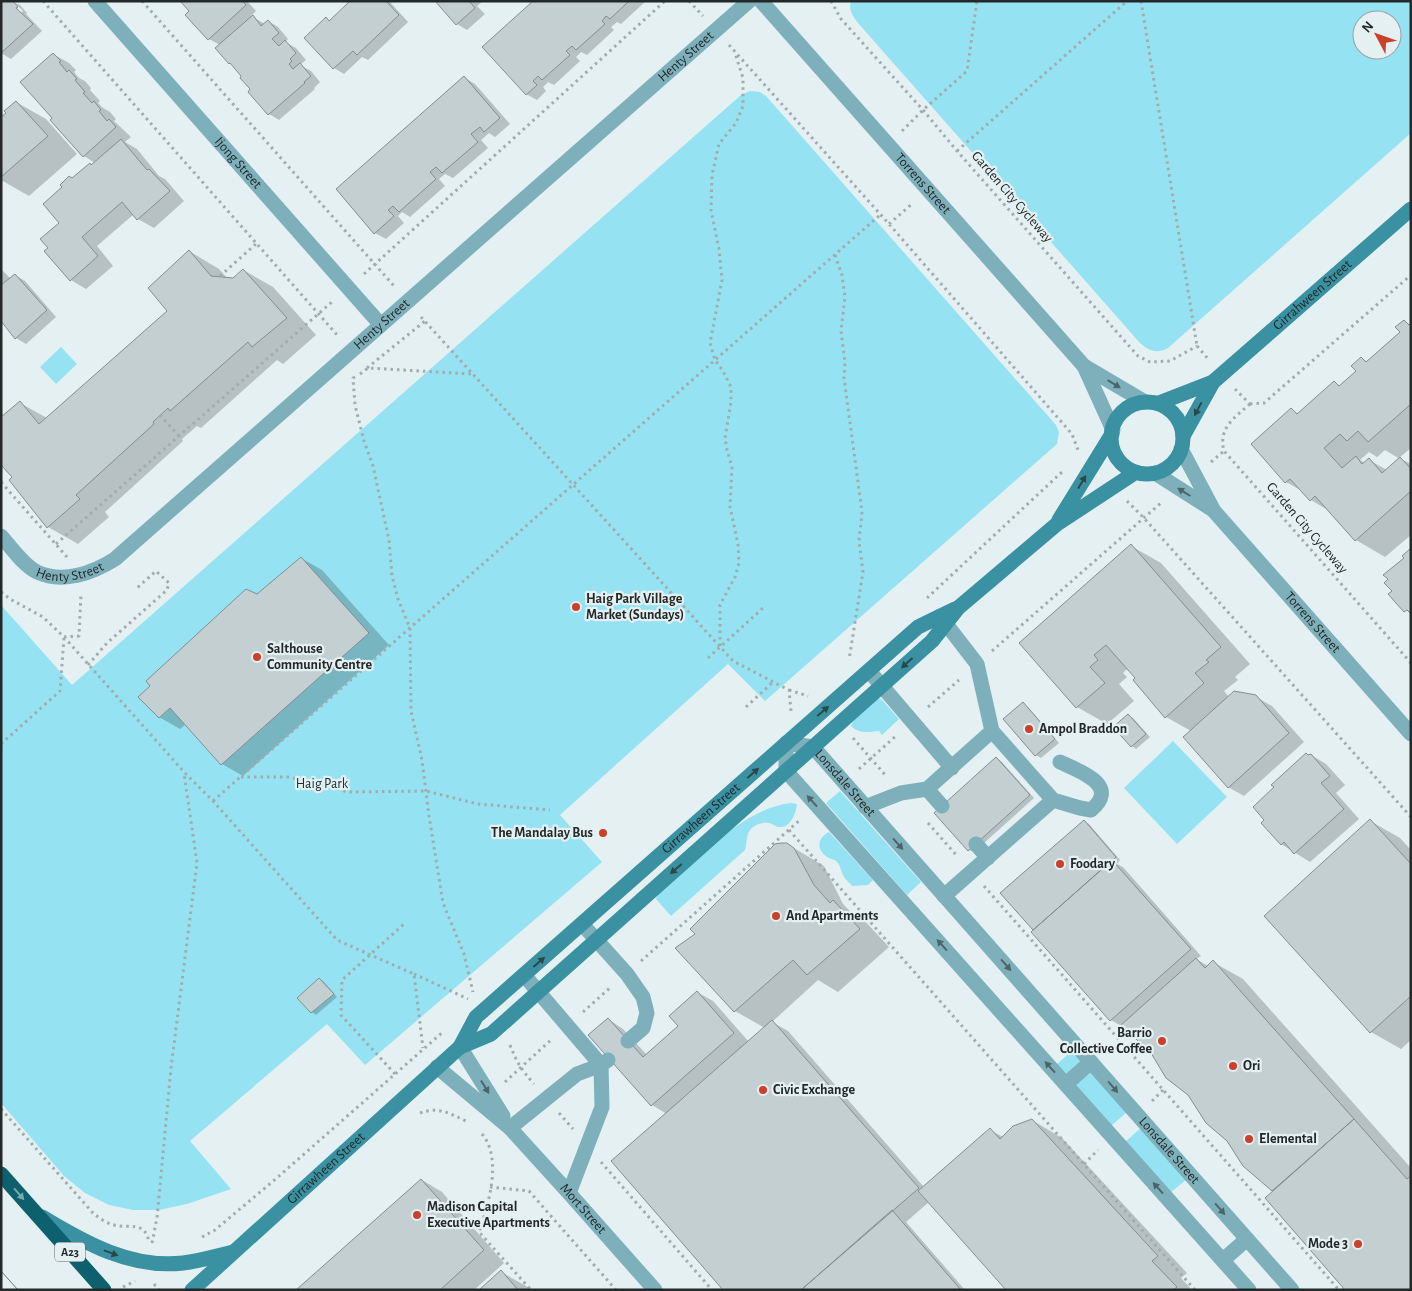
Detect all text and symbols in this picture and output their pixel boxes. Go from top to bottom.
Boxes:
north arrow [1352,10,1402,60]
text: N [1359,19,1376,35]
street label: Henty Street [655,28,717,85]
street label: Ijong Street [212,134,265,192]
street label: Garden City Cycleway [969,149,1055,245]
street label: Torrens Street [892,151,953,217]
street label: Girrahween Street [1271,257,1355,333]
street label: Henty Street [351,296,413,352]
one-way arrow [1107,380,1122,388]
one-way arrow [1194,402,1202,416]
one-way arrow [1078,476,1087,489]
street label: Garden City Cycleway [1264,480,1350,576]
one-way arrow [1177,487,1191,496]
street label: Henty Street [34,559,106,584]
street label: Torrens Street [1282,589,1343,656]
place label: Haig Park Village Market (Sundays) [586,592,684,622]
marker: Haig Park Village Market (Sundays) [570,601,582,613]
place label: Salthouse Community Centre [267,642,372,672]
marker: Salthouse Community Centre [251,651,263,663]
one-way arrow [900,658,913,669]
one-way arrow [816,706,829,717]
place label: Ampol Braddon [1039,722,1127,736]
marker: Ampol Braddon [1023,723,1035,735]
street label: Lonsdale Street [812,747,878,820]
one-way arrow [746,767,758,779]
park label: Haig Park [296,777,349,791]
street label: Girrawheen Street [659,780,743,857]
one-way arrow [807,794,818,807]
place label: The Mandalay Bus [491,826,593,840]
marker: The Mandalay Bus [597,827,609,839]
one-way arrow [892,837,904,849]
place label: Foodary [1070,857,1116,871]
marker: Foodary [1054,858,1066,870]
one-way arrow [670,863,682,875]
place label: And Apartments [786,909,878,923]
marker: And Apartments [770,910,782,922]
one-way arrow [936,940,948,952]
one-way arrow [533,957,545,968]
one-way arrow [1000,959,1011,972]
place label: Barrio Collective Coffee [1060,1026,1152,1056]
marker: Barrio Collective Coffee [1156,1035,1168,1047]
place label: Ori [1243,1059,1260,1073]
marker: Ori [1227,1060,1239,1072]
one-way arrow [1044,1061,1056,1073]
one-way arrow [481,1081,490,1094]
one-way arrow [1107,1081,1119,1093]
place label: Civic Exchange [773,1083,855,1097]
marker: Civic Exchange [757,1084,769,1096]
street label: Lonsdale Street [1136,1115,1202,1187]
street label: Girrawheen Street [285,1130,368,1207]
place label: Elemental [1259,1132,1317,1146]
marker: Elemental [1243,1133,1255,1145]
street label: Mort Street [557,1181,609,1237]
one-way arrow [1152,1183,1164,1195]
one-way arrow [13,1188,24,1200]
place label: Madison Capital Executive Apartments [427,1200,550,1230]
one-way arrow [1215,1203,1226,1216]
marker: Madison Capital Executive Apartments [411,1209,423,1221]
place label: Mode 3 [1308,1237,1348,1251]
marker: Mode 3 [1352,1238,1364,1250]
road number: A23 [55,1242,85,1262]
one-way arrow [103,1250,118,1257]

